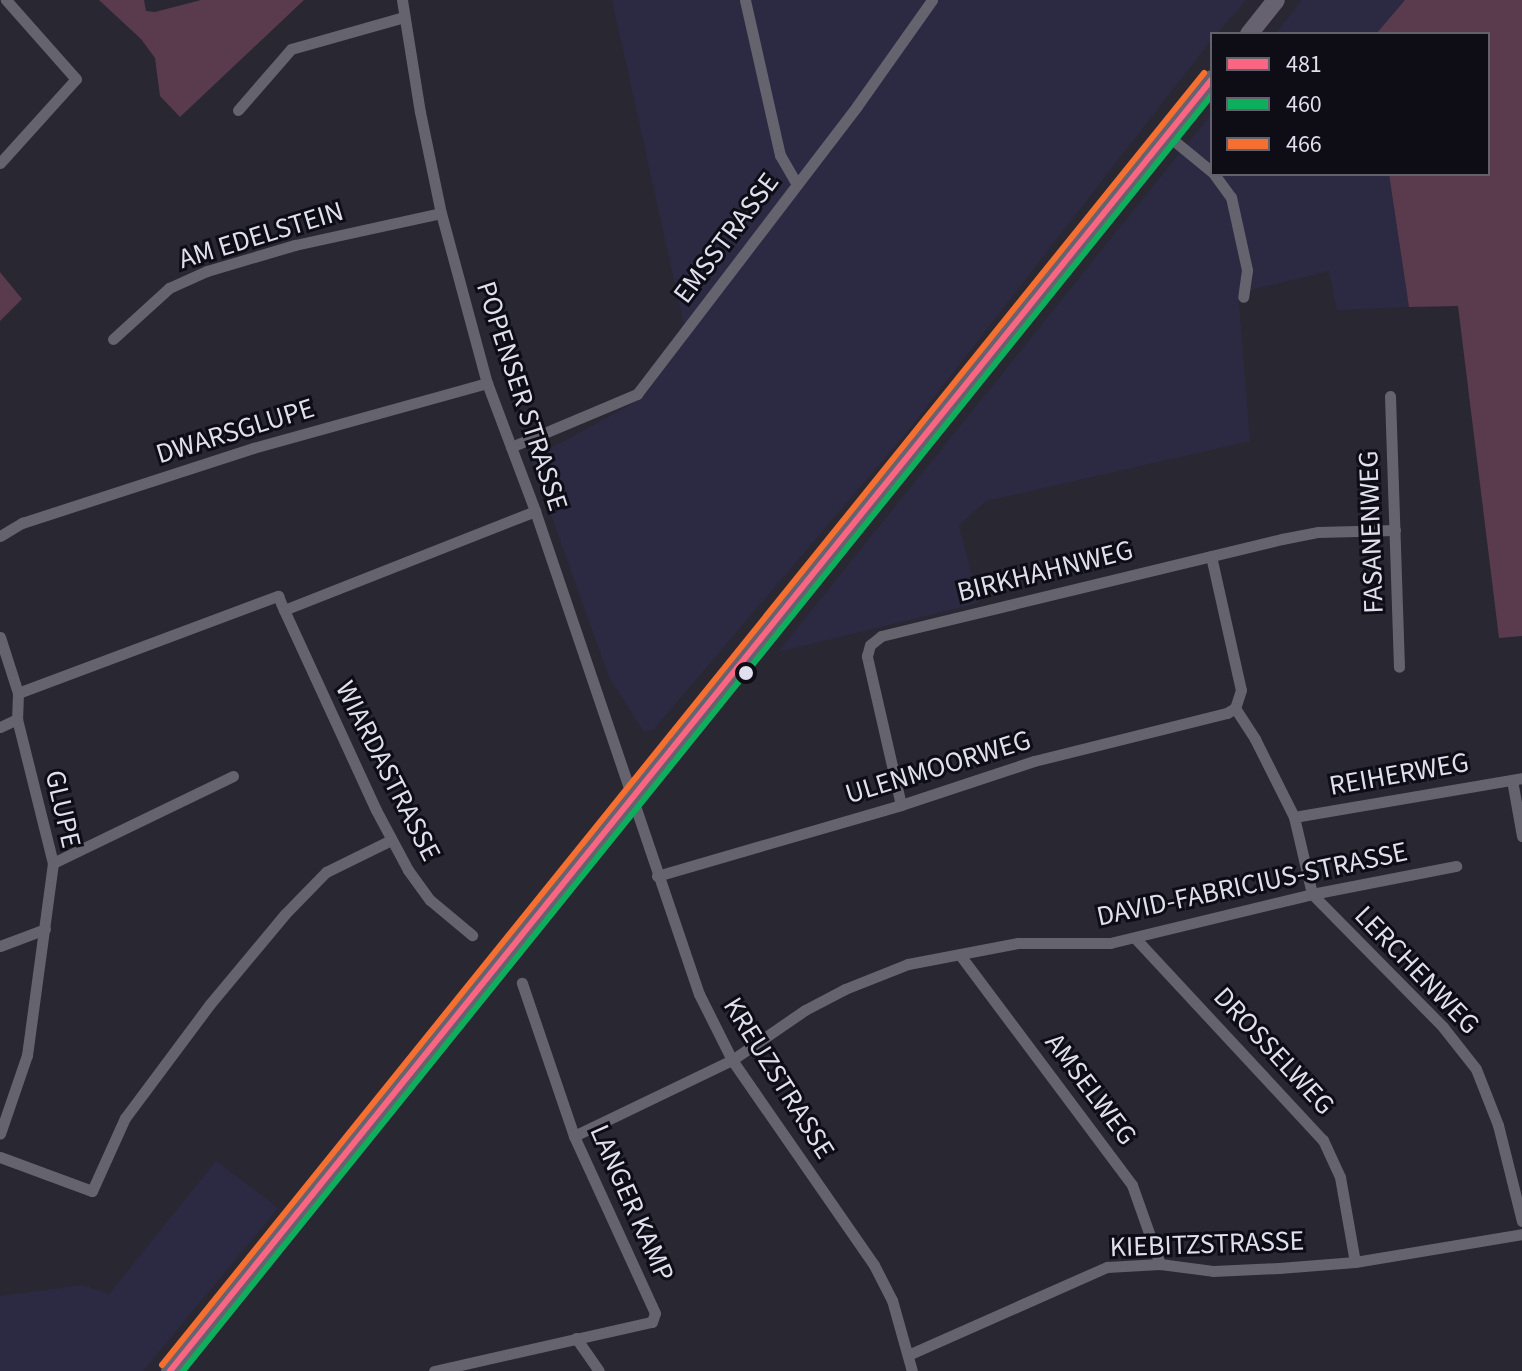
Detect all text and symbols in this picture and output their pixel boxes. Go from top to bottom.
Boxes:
legend [1210,32,1490,176]
text: 481 [1286,47,1322,82]
text: 460 [1286,87,1322,122]
text: 466 [1286,127,1322,162]
street label: EMSSTRASSE [666,166,786,310]
street label: AM EDELSTEIN [175,194,347,276]
street label: POPENSER STRASSE [469,277,575,515]
street label: DWARSGLUPE [152,391,318,471]
street label: FASANENWEG [1351,450,1391,614]
street label: BIRKHAHNWEG [954,533,1136,609]
unlabelled marker [738,665,754,681]
street label: WIARDASTRASSE [328,675,448,867]
street label: ULENMOORWEG [841,723,1035,811]
street label: REIHERWEG [1327,745,1471,803]
street label: GLUPE [38,767,88,851]
street label: DAVID-FABRICIUS-STRASSE [1094,835,1410,933]
street label: LERCHENWEG [1347,899,1487,1041]
street label: DROSSELWEG [1206,980,1342,1122]
street label: KREUZSTRASSE [716,991,842,1165]
street label: AMSELWEG [1038,1026,1144,1152]
street label: LANGER KAMP [583,1119,681,1287]
street label: KIEBITZSTRASSE [1109,1224,1305,1264]

